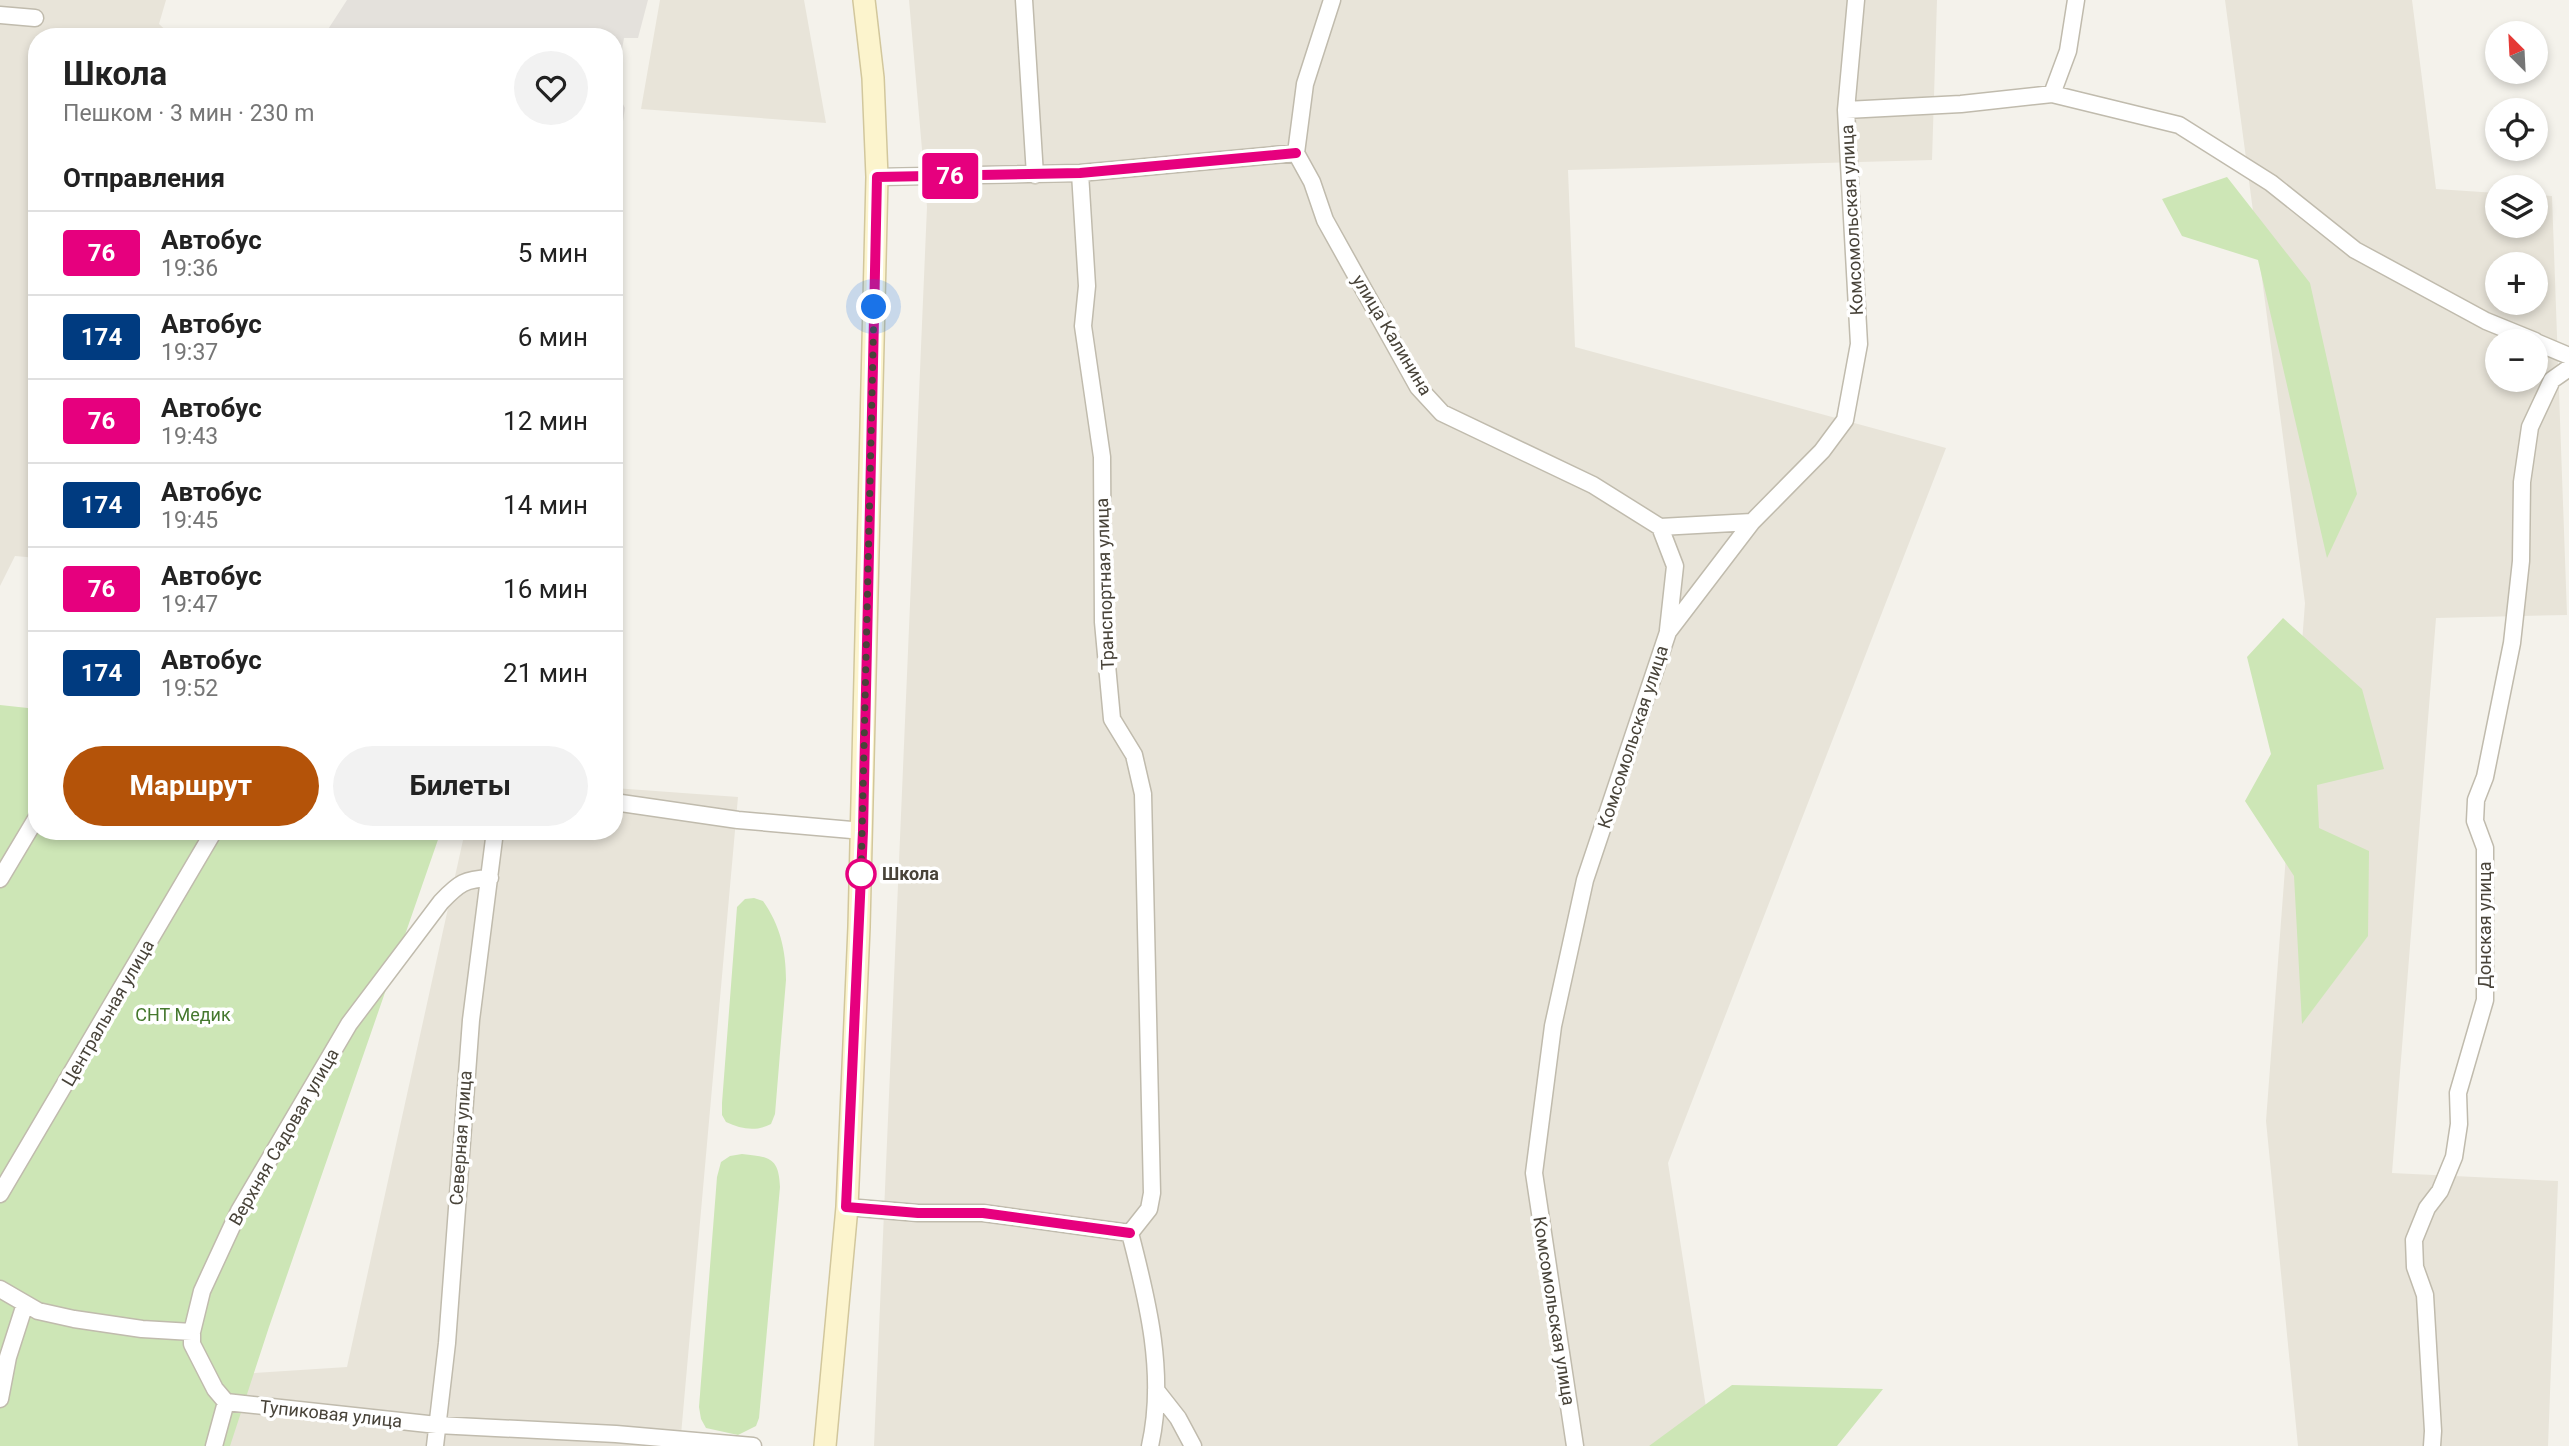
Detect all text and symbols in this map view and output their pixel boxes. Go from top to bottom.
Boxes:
north arrow [2485,21,2548,84]
map controls [2485,21,2548,392]
button: heart [514,51,588,125]
text: Школа [63,54,167,93]
button: locate [2485,98,2548,161]
text: Пешком · 3 мин · 230 m [63,100,314,127]
street label: Комсомольская улица [1836,124,1867,316]
line badge: 76 [918,153,982,199]
text: 76 [936,162,964,190]
text: Отправления [63,163,225,193]
button: layers [2485,175,2548,238]
text: Автобус [161,225,262,255]
text: 5 мин [518,238,588,268]
text: 76 [88,239,115,267]
button: + [2485,252,2548,315]
text: 19:36 [161,255,218,282]
street label: улица Калинина [1348,271,1437,399]
your location [856,289,891,324]
text: Автобус [161,309,262,339]
text: 6 мин [518,322,588,352]
text: 174 [81,323,122,351]
button: − [2485,329,2548,392]
text: 19:37 [161,339,218,366]
text: Автобус [161,393,262,423]
text: 12 мин [503,406,588,436]
text: 76 [88,407,115,435]
text: 19:43 [161,423,218,450]
text: Автобус [161,477,262,507]
text: 14 мин [503,490,588,520]
text: 174 [81,491,122,519]
street label: Транспортная улица [1091,498,1118,670]
text: 19:45 [161,507,218,534]
text: Автобус [161,561,262,591]
text: 16 мин [503,574,588,604]
text: 76 [88,575,115,603]
text: 19:47 [161,591,218,618]
street label: Комсомольская улица [1593,643,1672,831]
text: Автобус [161,645,262,675]
text: 21 мин [503,658,588,688]
text: 174 [81,659,122,687]
text: 19:52 [161,675,218,702]
button: Маршрут [63,746,319,826]
button: Билеты [333,746,588,826]
marker: Школа [846,859,876,889]
street label: Донская улица [2474,862,2495,988]
place label: Школа [882,863,939,884]
street label: Центральная улица [57,936,158,1090]
park label: СНТ Медик [135,1004,231,1025]
street label: Верхняя Садовая улица [224,1045,343,1229]
street label: Северная улица [445,1070,476,1206]
street label: Комсомольская улица [1529,1215,1580,1407]
street label: Тупиковая улица [259,1396,403,1431]

